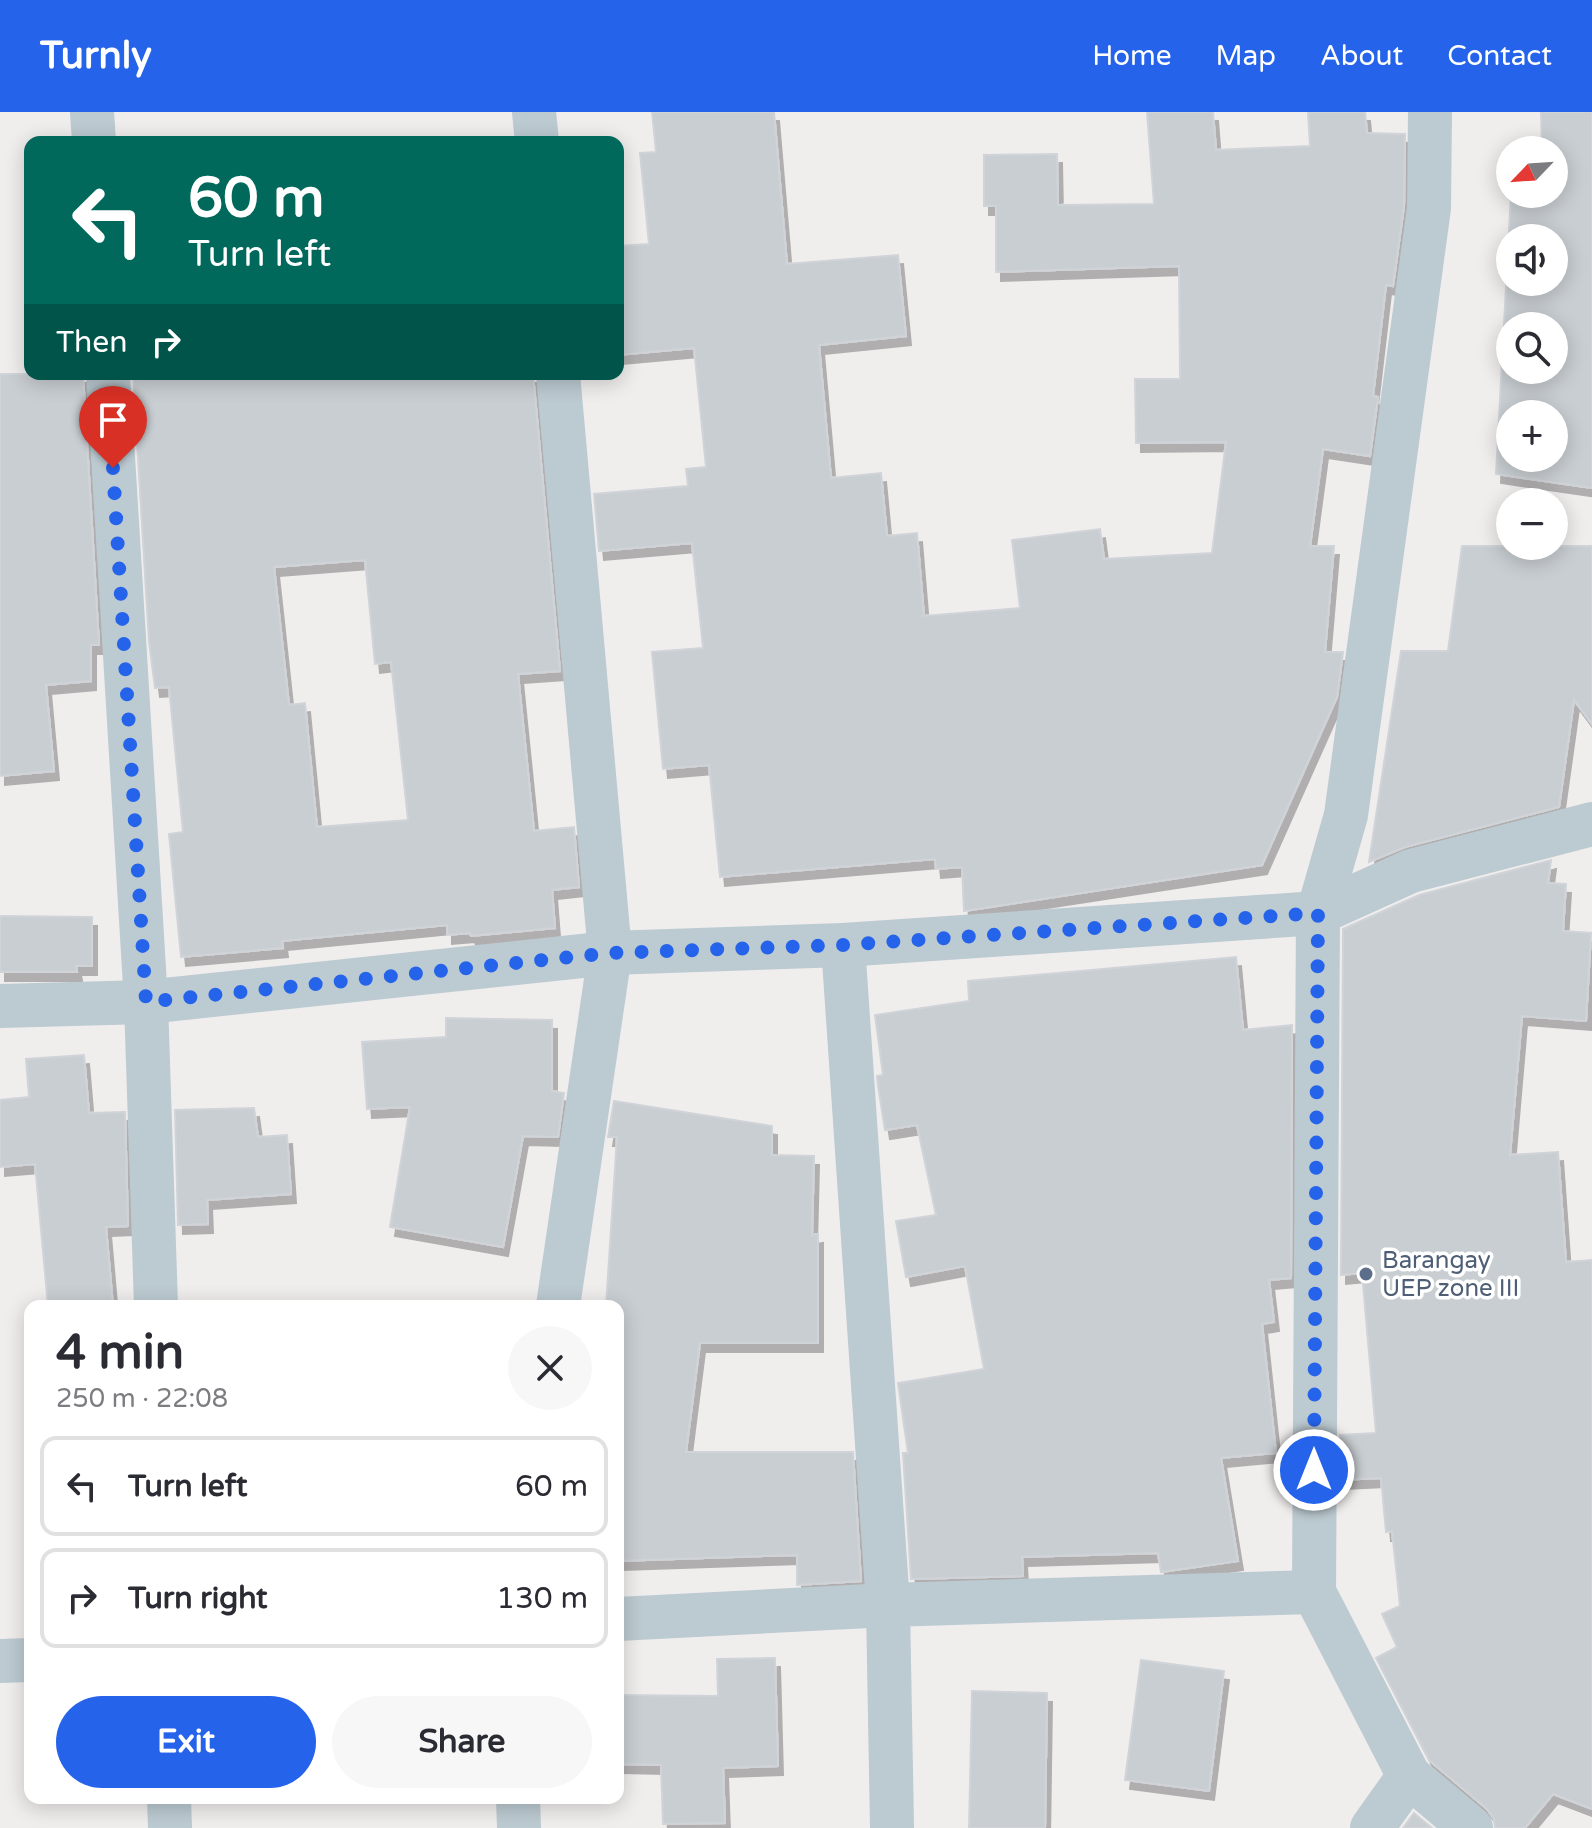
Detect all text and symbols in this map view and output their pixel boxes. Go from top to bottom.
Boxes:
text: Turnly [40,33,152,79]
text: Home [1092,39,1172,73]
text: Map [1216,39,1276,73]
text: About [1320,39,1403,73]
text: Contact [1447,39,1552,73]
north arrow [1496,136,1568,208]
map controls [1496,136,1568,560]
text: 60 m [188,165,324,232]
icon: left [56,168,160,272]
button: sound [1496,224,1568,296]
text: Turn left [188,233,331,276]
button: search [1496,312,1568,384]
icon: right [144,320,188,364]
text: Then [56,324,128,361]
pin [79,386,147,468]
icon: arrive [91,398,135,442]
button: + [1496,400,1568,472]
button: − [1496,488,1568,560]
place label: Barangay UEP zone III [1382,1246,1519,1303]
marker: Barangay UEP zone III [1357,1265,1375,1283]
text: 4 min [56,1324,184,1382]
button: close [508,1326,592,1410]
text: 250 m · 22:08 [56,1383,228,1414]
position arrow [1272,1428,1356,1512]
icon: left [60,1464,104,1508]
text: Turn left [128,1468,247,1505]
text: 60 m [515,1468,588,1505]
icon: right [60,1576,104,1620]
text: Turn right [128,1580,268,1617]
text: 130 m [496,1580,588,1617]
button: Exit [56,1696,316,1788]
button: Share [332,1696,592,1788]

